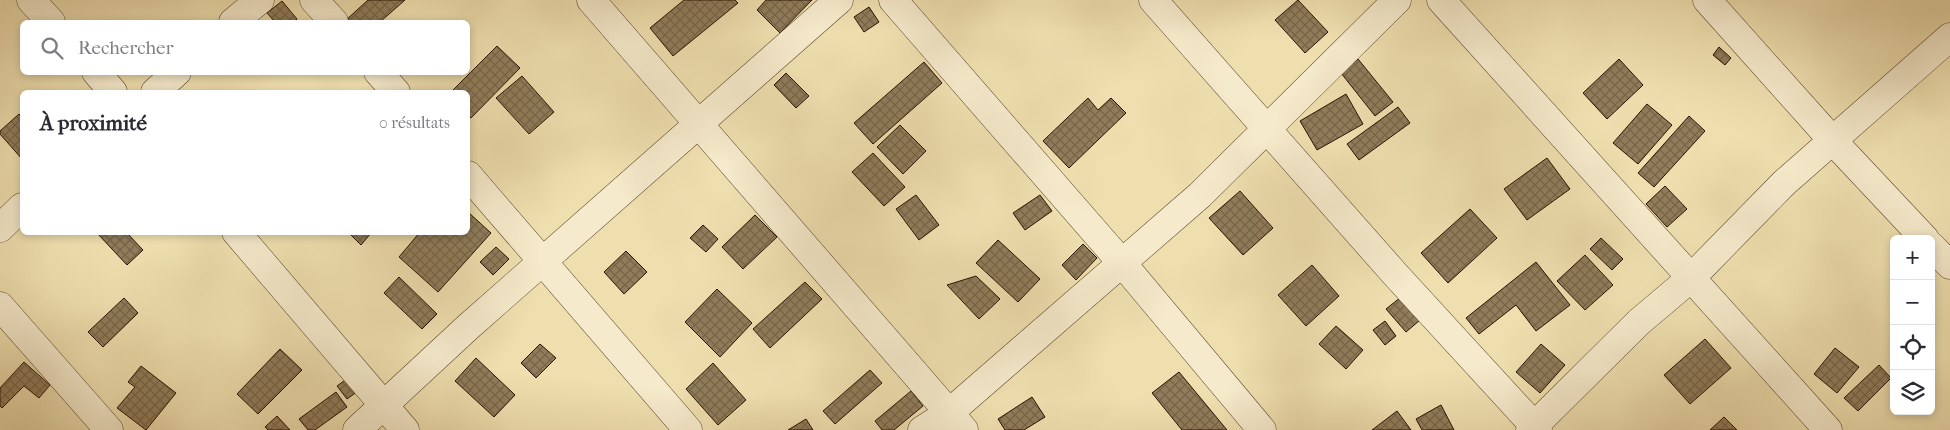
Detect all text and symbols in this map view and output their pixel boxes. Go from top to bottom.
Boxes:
search box [20,20,470,75]
icon: search [38,34,66,62]
text: Rechercher [78,37,174,59]
text: À proximité [40,111,147,135]
text: 0 résultats [379,113,450,132]
map controls [1890,235,1935,415]
button: + [1890,235,1935,280]
button: − [1890,280,1935,325]
button: locate [1890,325,1935,370]
button: layers [1890,370,1935,415]

